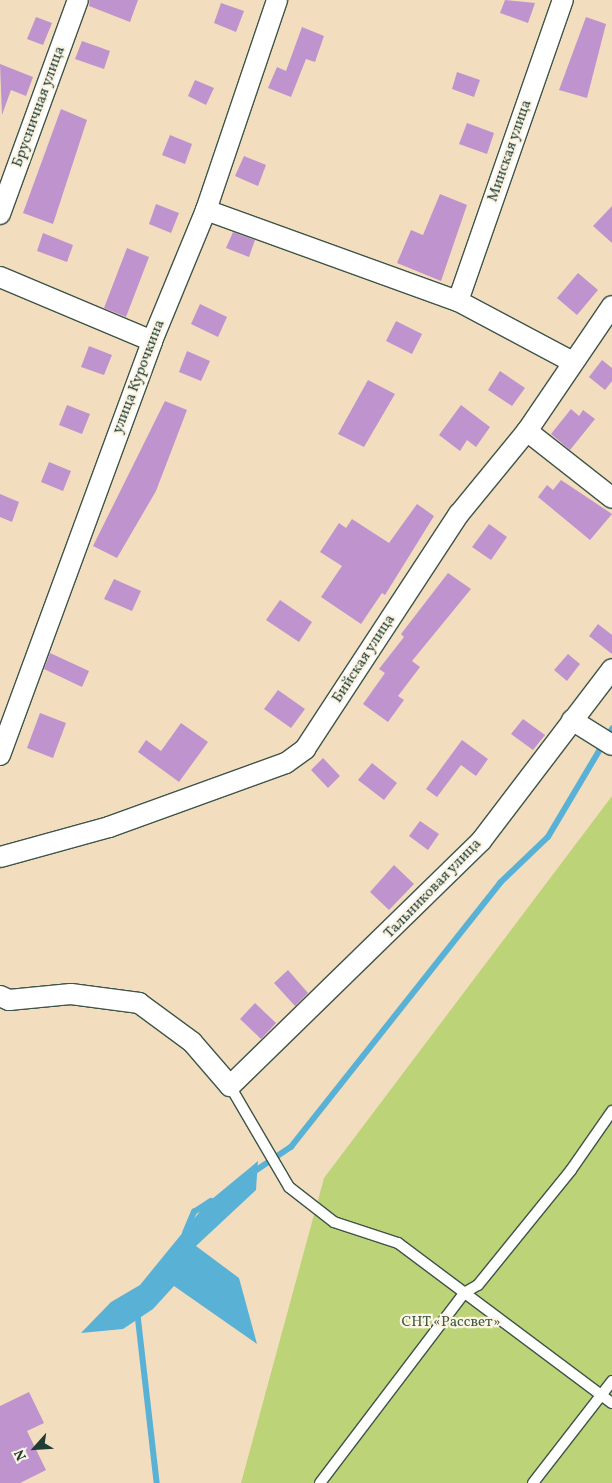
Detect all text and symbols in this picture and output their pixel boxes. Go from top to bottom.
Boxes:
street label: Брусничная улица [9,44,69,170]
street label: Минская улица [484,97,536,205]
street label: улица Курочкина [109,318,169,436]
street label: Бийская улица [329,611,399,707]
street label: Тальниковая улица [381,835,485,943]
park label: СНТ «Рассвет» [401,1314,501,1332]
north arrow [10,1423,60,1473]
text: N [10,1446,32,1464]

